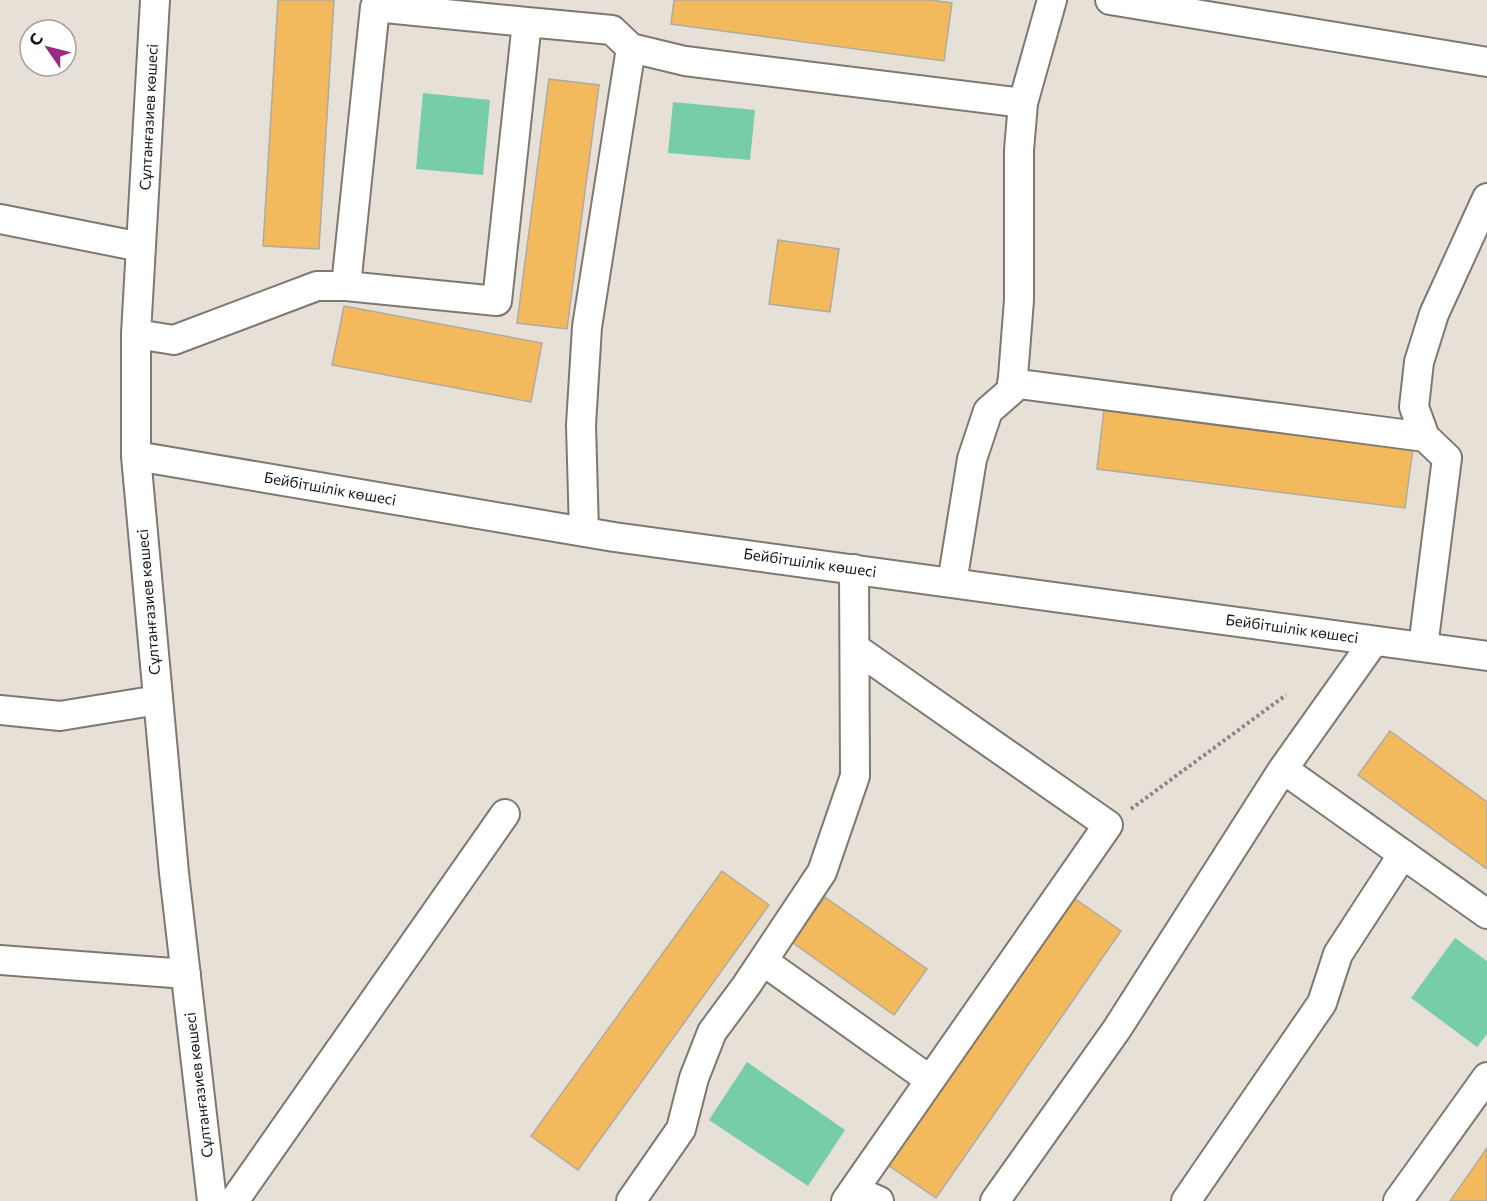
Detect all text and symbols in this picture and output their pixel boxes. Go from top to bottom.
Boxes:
north arrow [18,18,78,78]
text: С [24,29,46,49]
street label: Сұлтанғазиев көшесі [135,43,161,191]
street label: Бейбітшілік көшесі [263,468,398,509]
street label: Сұлтанғазиев көшесі [133,528,163,676]
street label: Бейбітшілік көшесі [743,544,878,580]
street label: Бейбітшілік көшесі [1225,610,1360,646]
street label: Сұлтанғазиев көшесі [180,1011,216,1159]

